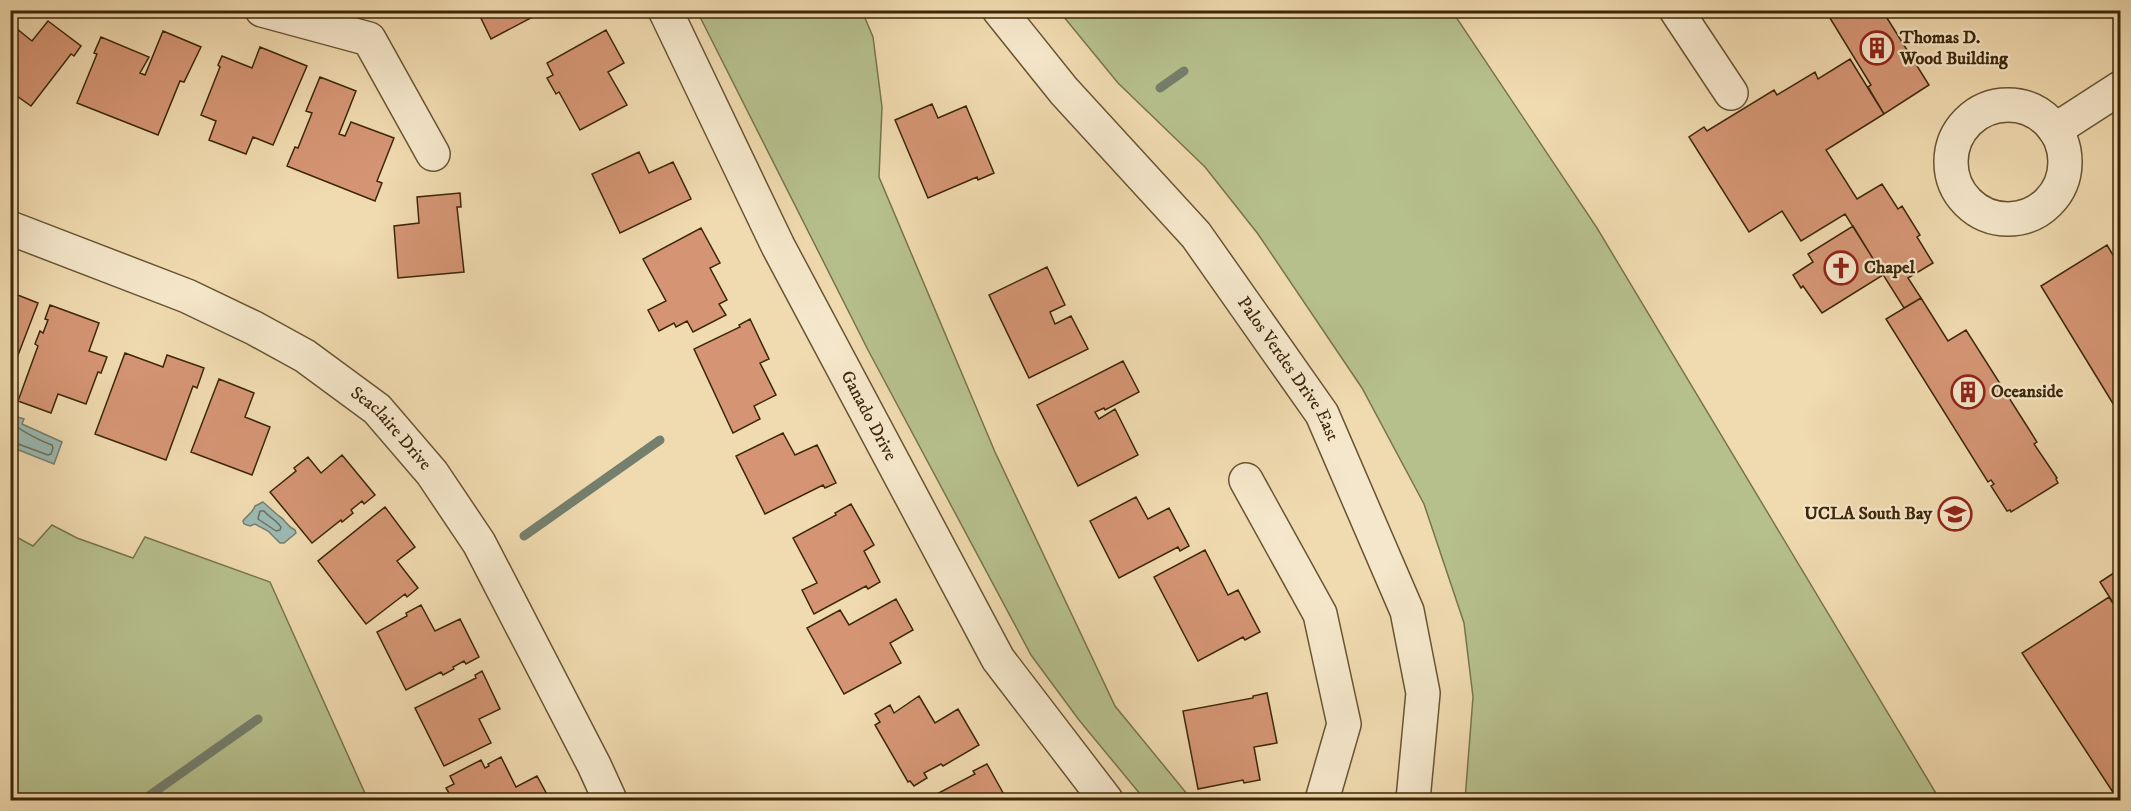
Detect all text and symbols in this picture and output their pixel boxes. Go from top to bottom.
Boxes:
place label: Thomas D. Wood Building [1899,27,2009,70]
building icon: Thomas D. Wood Building [1859,30,1895,66]
church icon: Chapel [1823,250,1859,286]
place label: Chapel [1864,257,1916,279]
street label: Palos Verdes Drive East [1232,293,1343,445]
street label: Ganado Drive [835,367,901,465]
building icon: Oceanside [1950,374,1986,410]
place label: Oceanside [1991,381,2064,403]
street label: Seaclaire Drive [346,382,436,475]
school or university icon: UCLA South Bay [1937,496,1973,532]
place label: UCLA South Bay [1804,503,1932,525]

